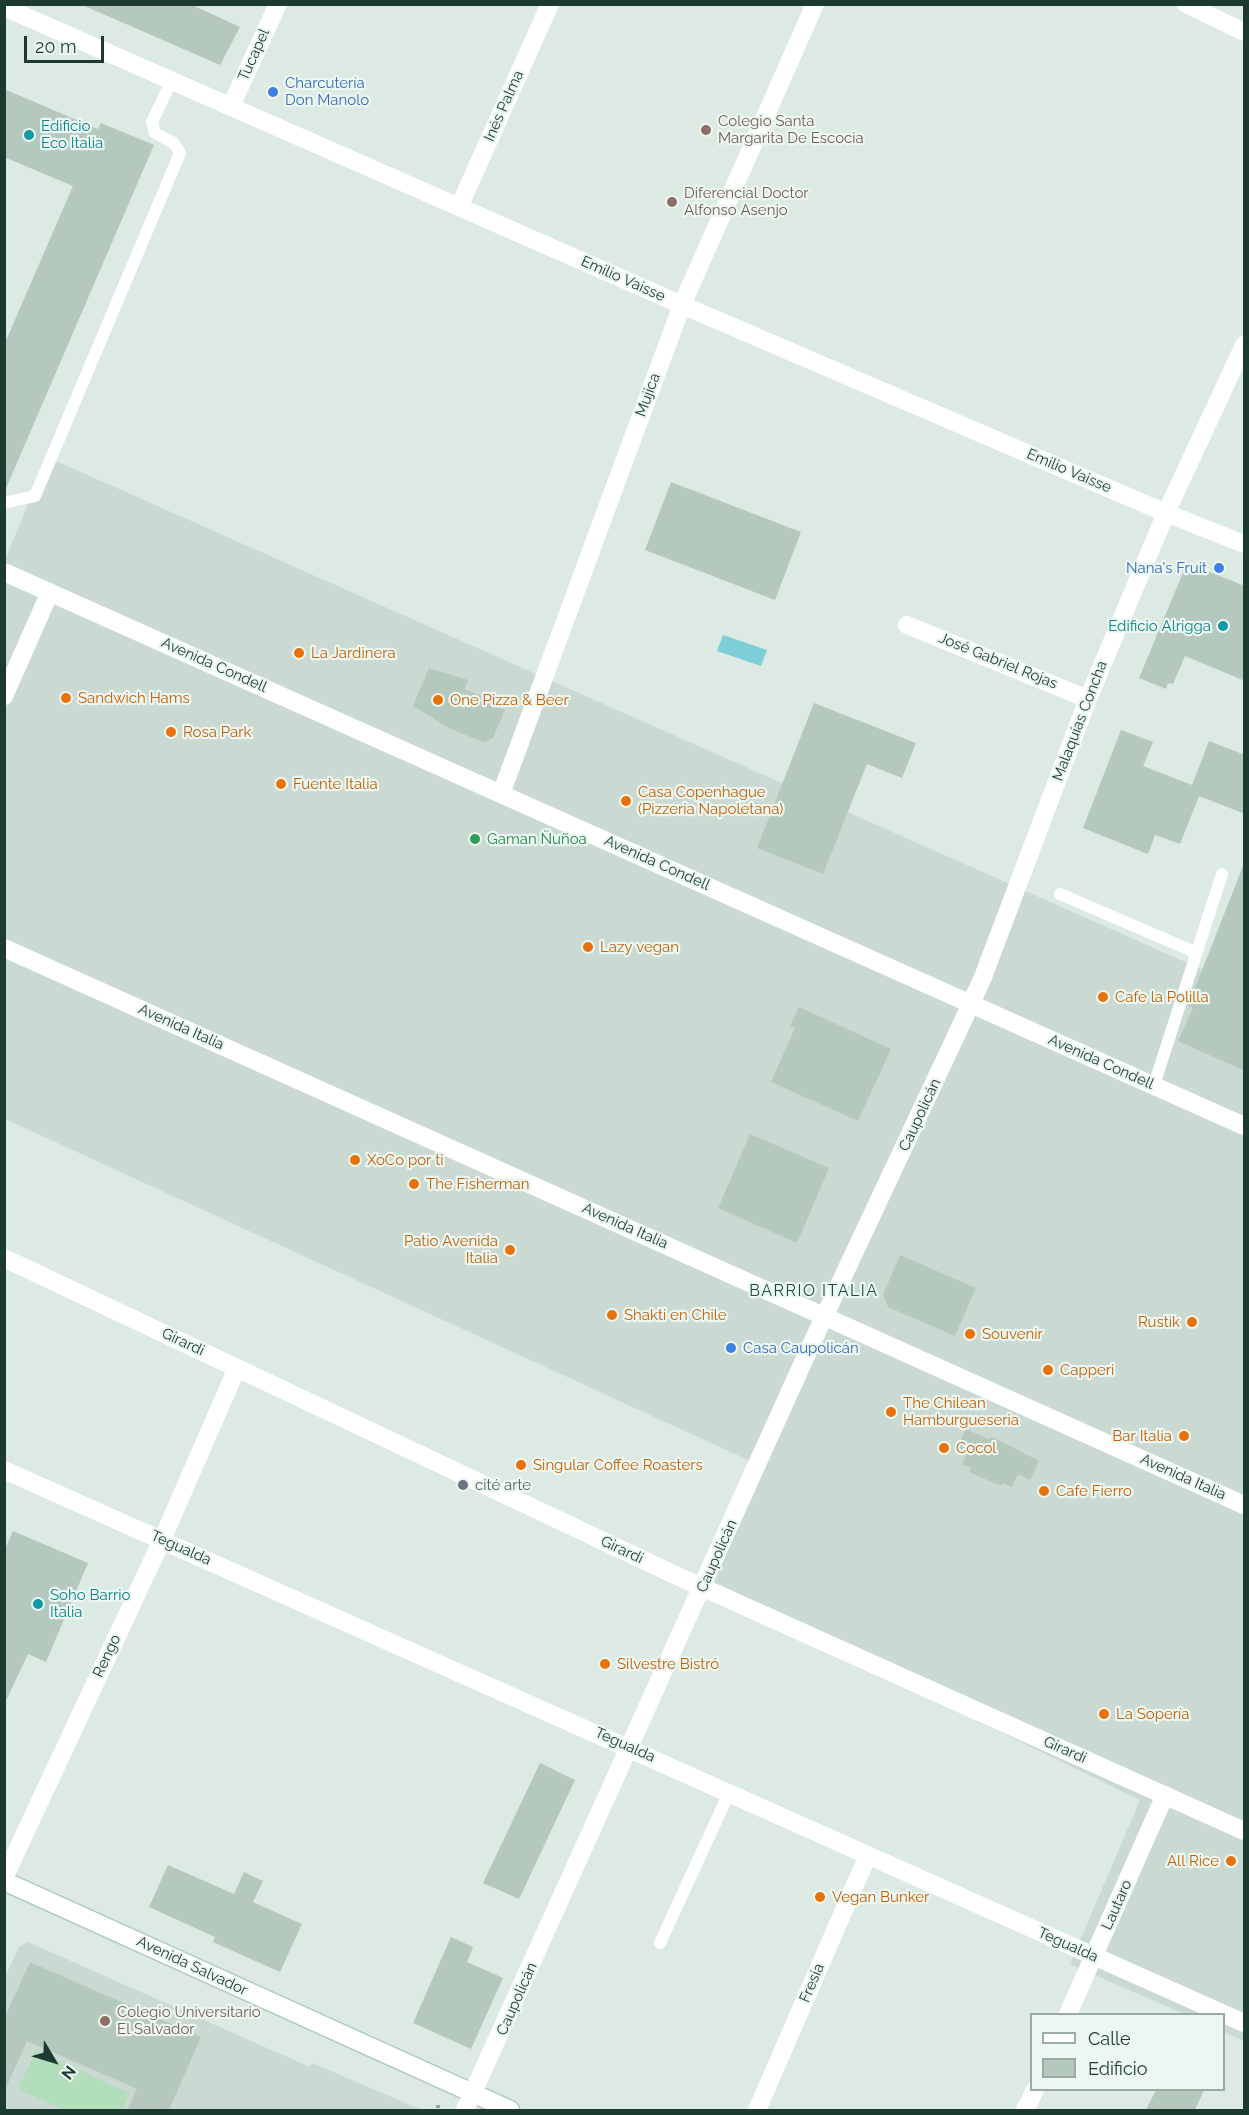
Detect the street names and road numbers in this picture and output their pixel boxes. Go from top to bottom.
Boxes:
street label: Tucapel [235,26,273,84]
street label: Inés Palma [480,68,528,144]
street label: Emilio Vaisse [578,252,668,306]
street label: Mujica [632,371,664,419]
street label: Emilio Vaisse [1024,445,1114,497]
street label: José Gabriel Rojas [936,629,1060,693]
street label: Avenida Condell [158,634,270,696]
street label: Malaquías Concha [1049,658,1111,784]
street label: Avenida Condell [601,832,713,894]
street label: Avenida Italia [135,1000,227,1054]
street label: Avenida Condell [1045,1031,1157,1093]
street label: Caupolicán [895,1076,945,1154]
street label: Avenida Italia [579,1199,671,1253]
street label: Girardi [159,1324,207,1360]
street label: Avenida Italia [1137,1450,1229,1504]
street label: Caupolicán [693,1517,741,1595]
street label: Tegualda [148,1527,214,1569]
street label: Girardi [598,1532,646,1568]
street label: Rengo [89,1632,125,1680]
street label: Tegualda [592,1724,658,1766]
street label: Girardi [1041,1733,1089,1767]
street label: Lautaro [1098,1877,1136,1933]
street label: Tegualda [1035,1924,1101,1966]
street label: Avenida Salvador [134,1932,250,2000]
street label: Caupolicán [493,1960,541,2038]
street label: Fresia [796,1961,828,2005]

